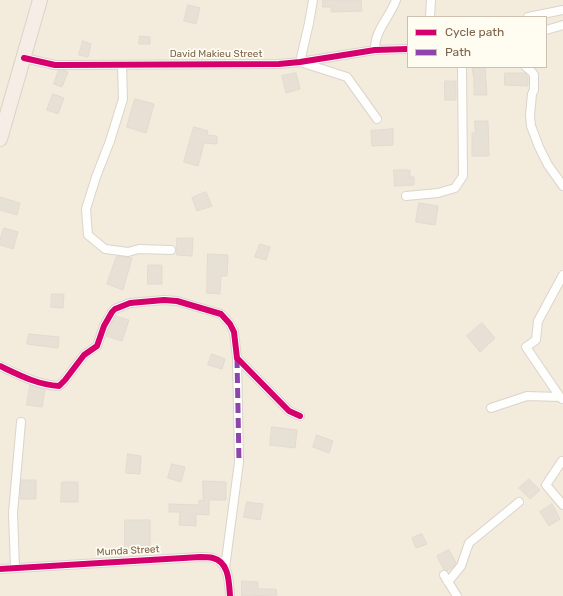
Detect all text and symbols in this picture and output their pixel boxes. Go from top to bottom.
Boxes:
legend [407,16,547,68]
text: Cycle path [445,25,504,39]
text: Path [445,45,471,59]
street label: David Makieu Street [170,48,262,60]
street label: Munda Street [96,543,160,559]

